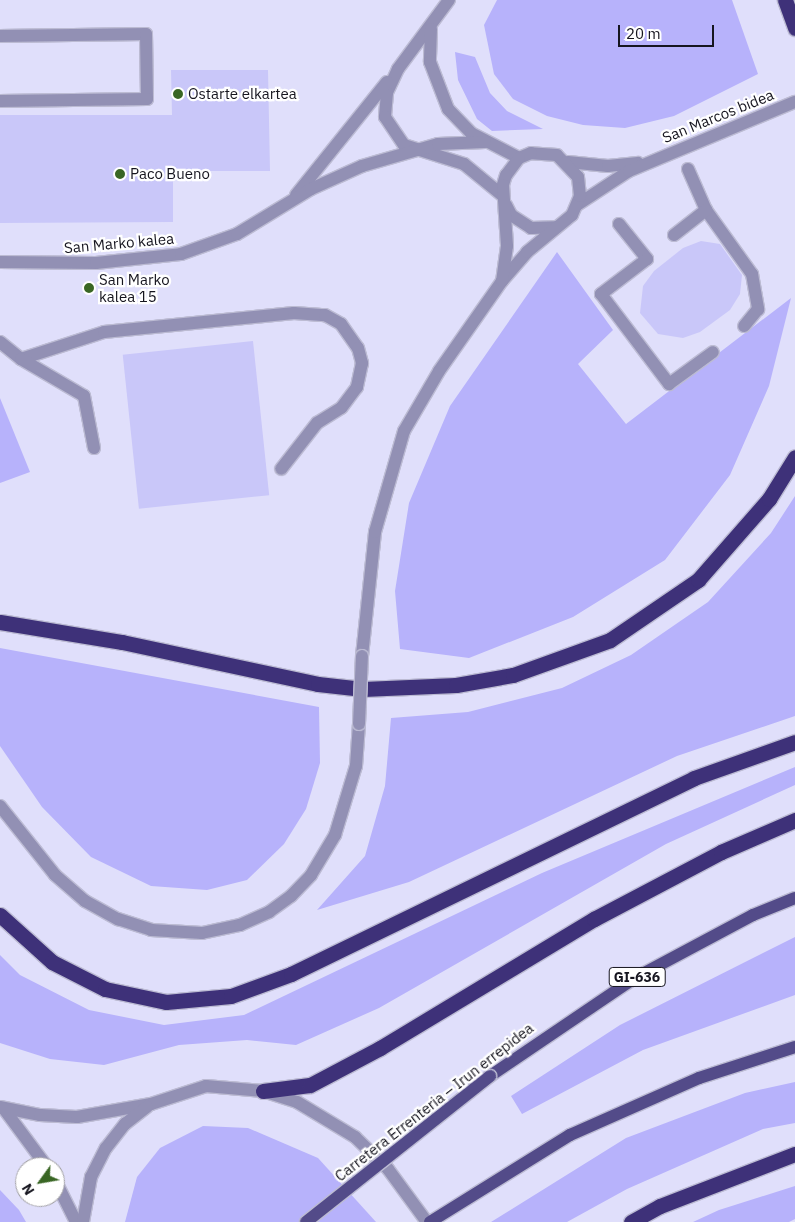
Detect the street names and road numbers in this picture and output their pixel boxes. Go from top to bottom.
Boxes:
street label: San Marcos bidea [660,85,776,147]
street label: San Marko kalea [63,229,175,257]
road number: GI-636 [608,966,666,989]
street label: Carretera Errenteria – Irun errepidea [331,1019,537,1185]

